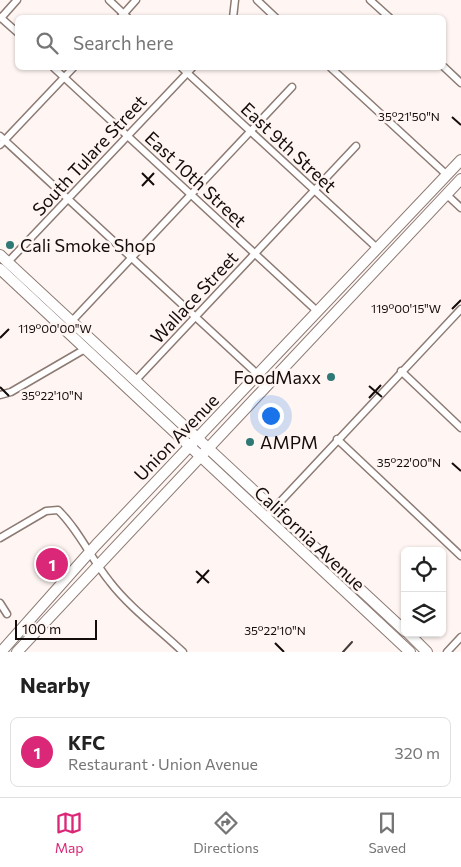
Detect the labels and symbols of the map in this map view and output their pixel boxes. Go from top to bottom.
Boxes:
street label: South Tulare Street [27,90,151,220]
street label: East 9th Street [237,97,341,197]
text: 35°21'50"N [378,109,440,123]
street label: East 10th Street [141,126,251,232]
place label: Cali Smoke Shop [20,234,156,256]
marker: Cali Smoke Shop [4,239,16,251]
street label: Wallace Street [146,246,242,348]
text: 119°00'15"W [371,301,441,315]
text: 119°00'00"W [18,321,92,335]
place label: FoodMaxx [234,366,321,388]
marker: FoodMaxx [325,371,337,383]
text: 35°22'10"N [21,388,83,402]
street label: Union Avenue [129,389,223,485]
your location [258,403,284,429]
place label: AMPM [260,431,318,453]
marker: AMPM [244,436,256,448]
text: 35°22'00"N [377,455,441,469]
street label: California Avenue [250,481,370,595]
pin: 1 [36,545,68,583]
scale bar [15,617,98,640]
text: 35°22'10"N [244,623,306,637]

